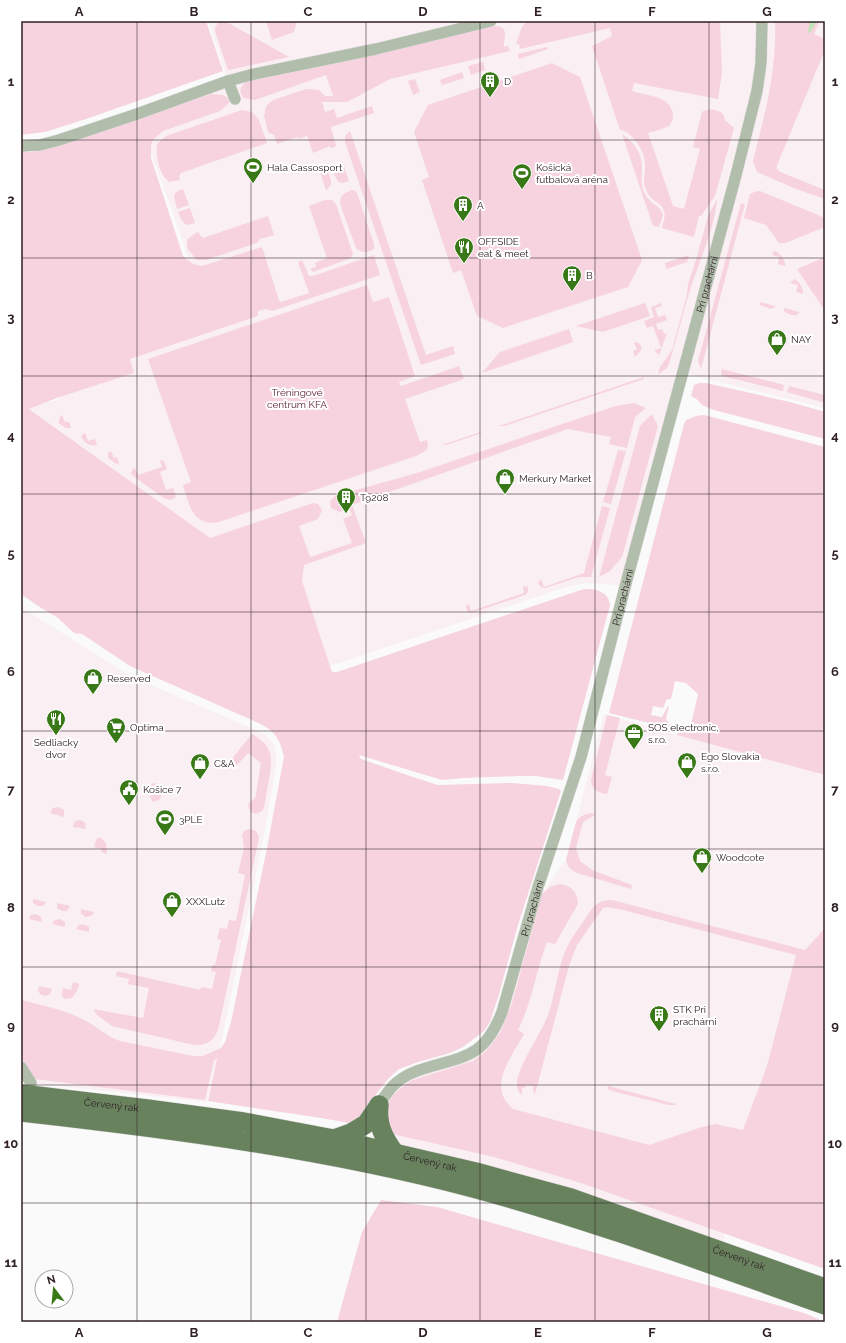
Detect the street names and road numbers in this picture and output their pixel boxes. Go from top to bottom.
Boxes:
street label: Pri prachárni [694,255,720,314]
street label: Pri prachárni [610,568,636,627]
street label: Pri prachárni [519,879,546,938]
street label: Červený rak [83,1096,140,1114]
street label: Červený rak [402,1150,459,1174]
street label: Červený rak [711,1244,767,1273]

